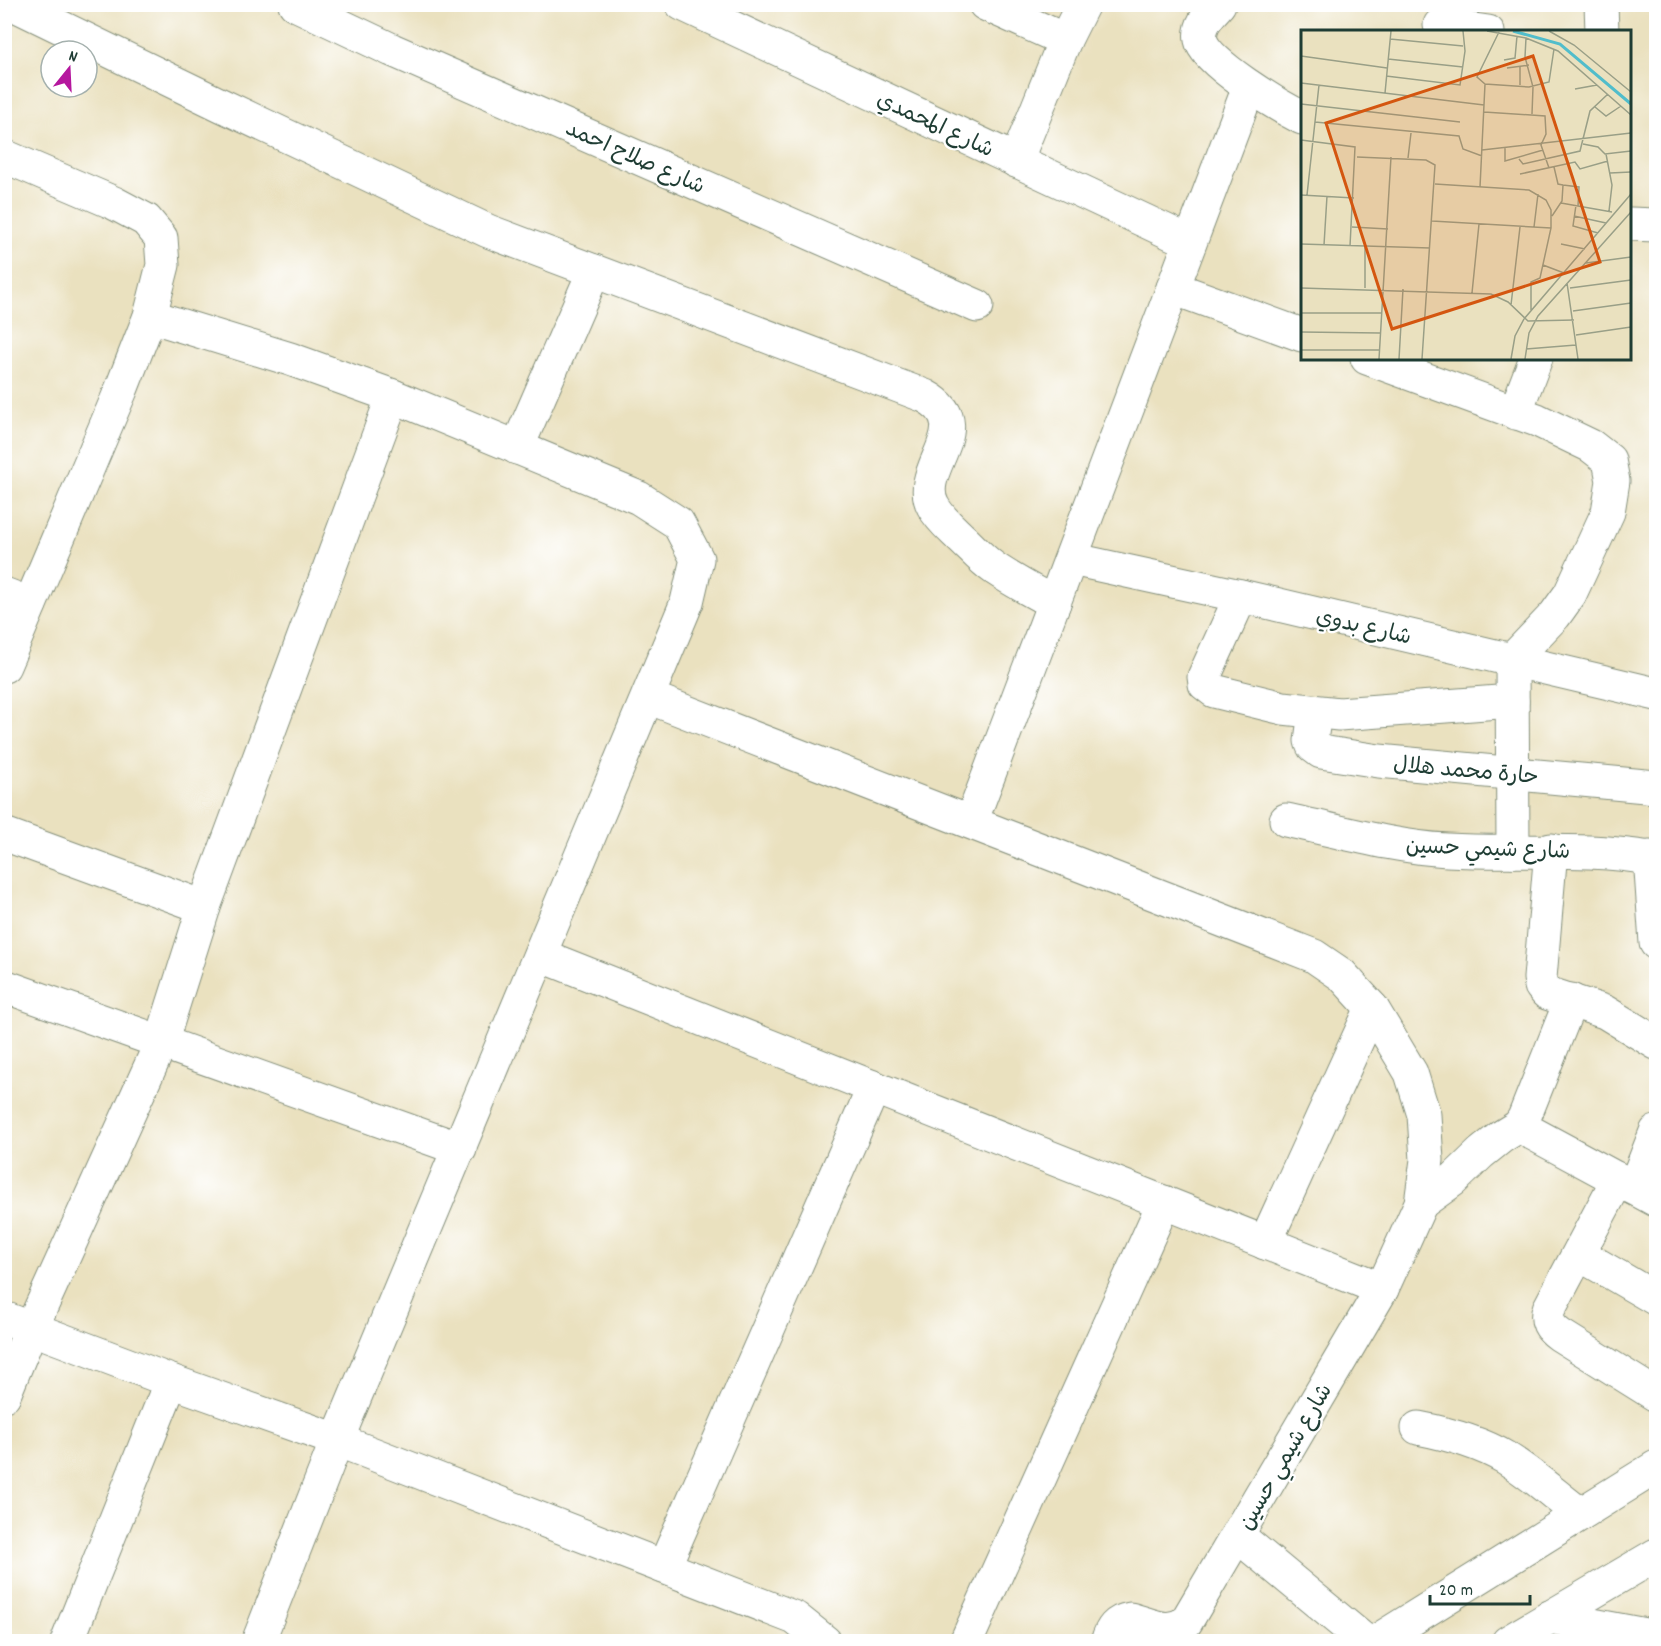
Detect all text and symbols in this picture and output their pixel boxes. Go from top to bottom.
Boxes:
inset map [1301,30,1631,360]
north arrow [39,39,99,99]
text: N [66,45,80,69]
street label: شارع المحمدي [871,86,998,167]
street label: شارع صلاح احمد [560,115,709,204]
street label: شارع بدوي [1312,602,1414,654]
street label: حارة محمد هلال [1392,751,1540,794]
street label: شارع شيمي حسين [1405,832,1571,870]
street label: شارع شيمي حسين [1232,1379,1343,1537]
scale bar [1430,1568,1530,1606]
text: 20 m [1439,1579,1473,1604]

